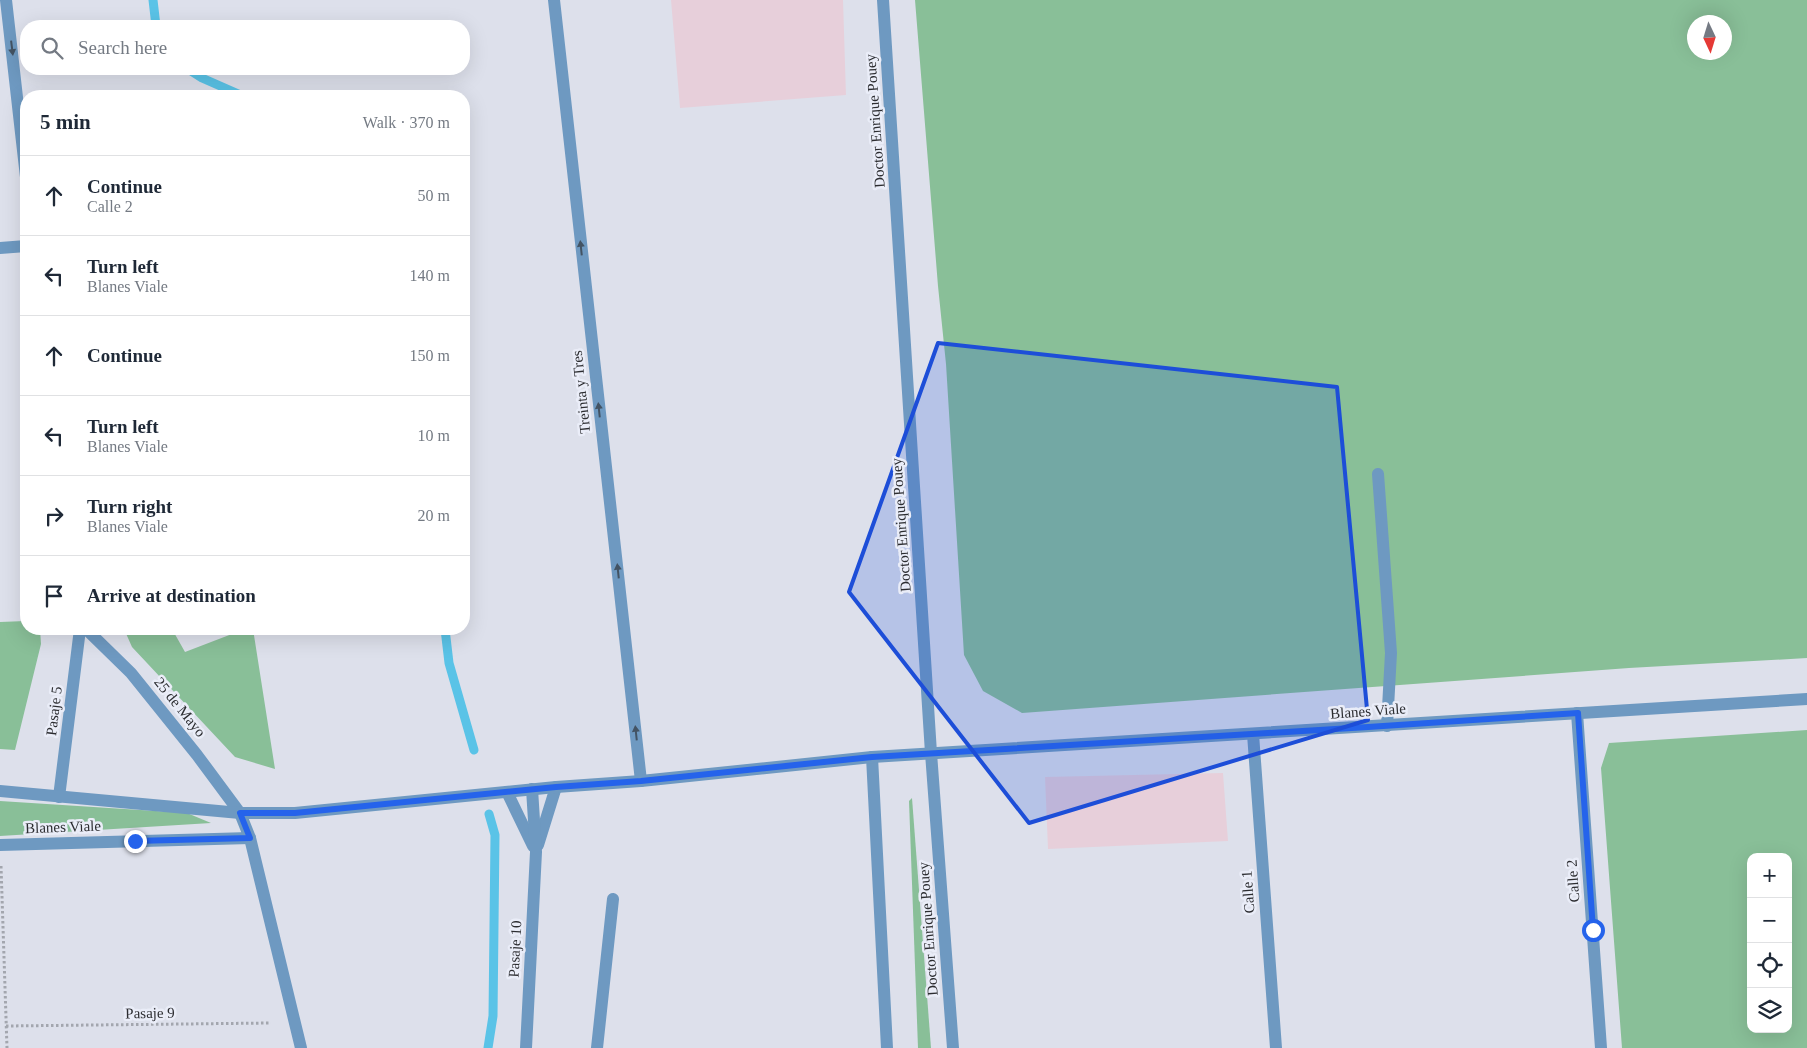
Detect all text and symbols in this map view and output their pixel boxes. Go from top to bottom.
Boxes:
north arrow [1687,15,1732,60]
search box [20,20,470,75]
icon: search [38,34,66,62]
text: Search here [78,37,167,58]
one-way arrow [8,41,16,57]
street label: Doctor Enrique Pouey [862,53,888,188]
text: 5 min [40,110,91,134]
text: Walk · 370 m [363,114,450,131]
text: Continue [87,176,162,197]
icon: ahead [40,182,68,210]
text: 50 m [418,187,450,204]
text: Calle 2 [87,198,133,215]
one-way arrow [577,240,585,256]
text: Turn left [87,256,159,277]
icon: left [40,262,68,290]
text: 140 m [410,267,450,284]
text: Blanes Viale [87,278,168,295]
icon: ahead [40,342,68,370]
text: Continue [87,345,162,366]
text: 150 m [410,347,450,364]
street label: Treinta y Tres [569,349,593,434]
one-way arrow [595,401,603,417]
text: Turn left [87,416,159,437]
icon: left [40,422,68,450]
text: 10 m [418,427,450,444]
text: Blanes Viale [87,438,168,455]
street label: Doctor Enrique Pouey [888,457,914,592]
text: Turn right [87,496,172,517]
icon: right [40,502,68,530]
text: 20 m [418,507,450,524]
text: Blanes Viale [87,518,168,535]
one-way arrow [613,563,621,579]
icon: arrive [40,582,68,610]
text: Arrive at destination [87,585,256,606]
street label: 25 de Mayo [151,674,209,740]
street label: Pasaje 5 [43,685,65,737]
street label: Blanes Viale [1330,700,1407,722]
one-way arrow [632,724,640,740]
street label: Blanes Viale [25,818,102,836]
route end [124,830,147,853]
map controls [1747,853,1792,1033]
button: + [1747,853,1792,898]
street label: Calle 2 [1564,859,1582,903]
street label: Doctor Enrique Pouey [915,861,941,996]
street label: Calle 1 [1239,870,1257,914]
button: − [1747,898,1792,943]
route start [1582,919,1605,942]
street label: Pasaje 10 [506,920,524,978]
button: locate [1747,943,1792,988]
button: layers [1747,988,1792,1033]
street label: Pasaje 9 [125,1005,175,1021]

